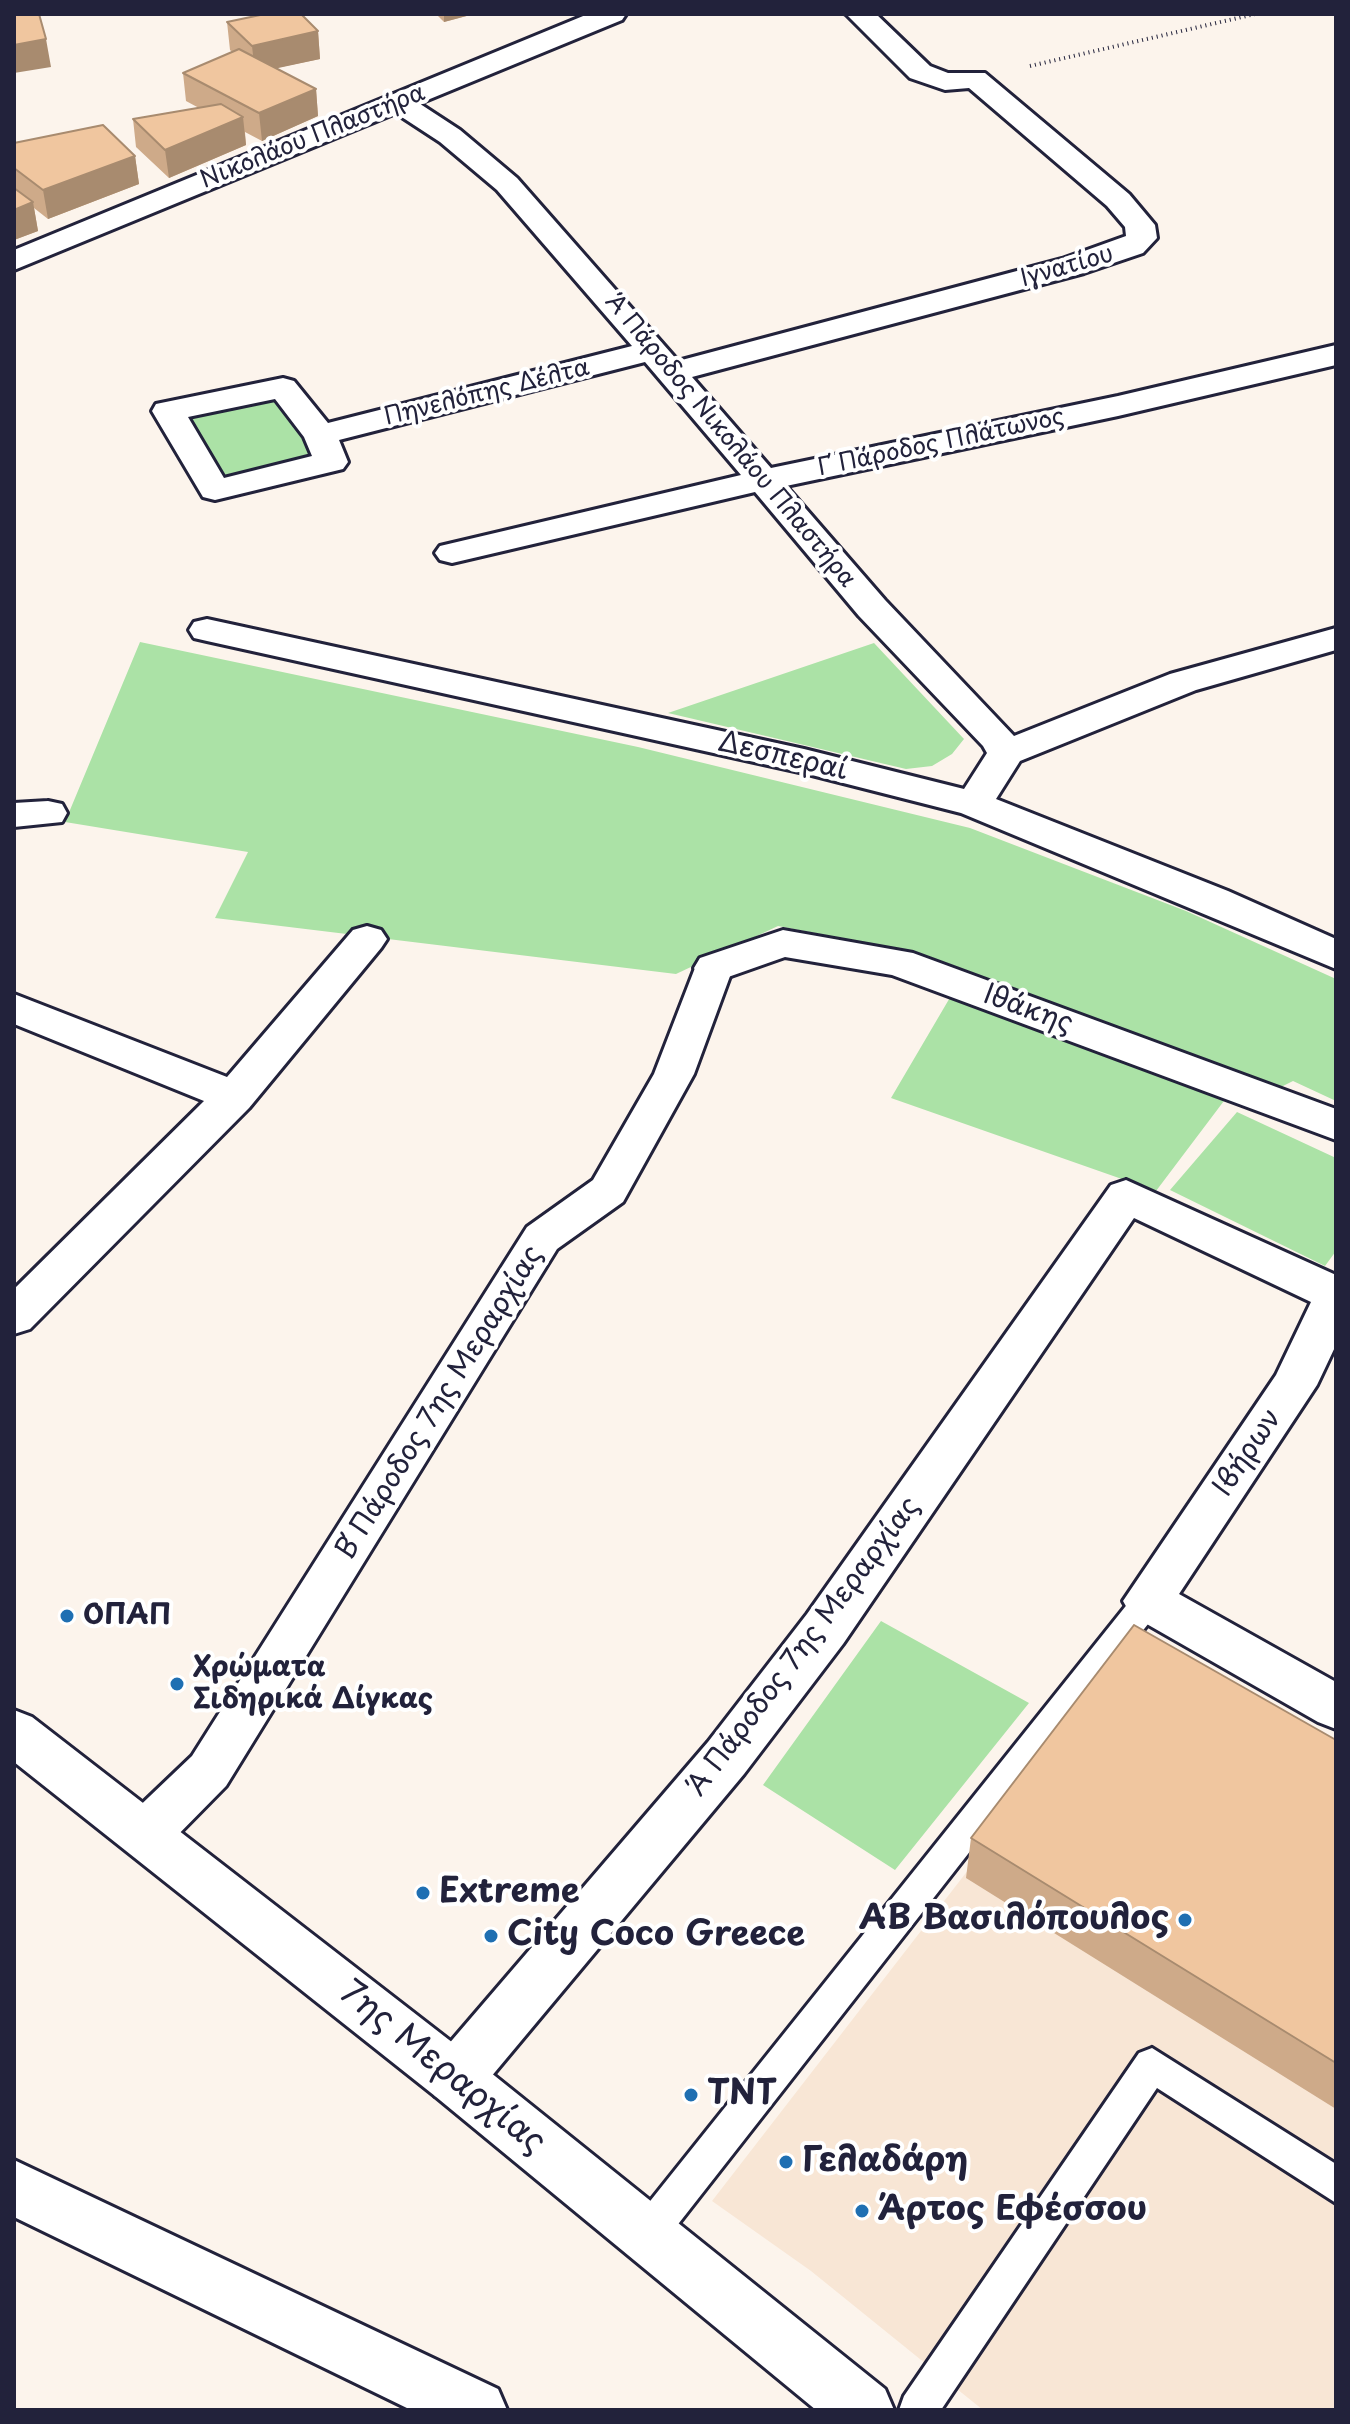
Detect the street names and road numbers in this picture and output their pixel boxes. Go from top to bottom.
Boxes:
street label: Νικολάου Πλαστήρα [196,79,430,195]
street label: Ιγνατίου [1017,240,1117,294]
street label: Α΄ Πάροδος Νικολάου Πλαστήρα [599,288,861,594]
street label: Πηνελόπης Δέλτα [381,354,593,432]
street label: Γ΄ Πάροδος Πλάτωνος [815,403,1067,483]
street label: Δεσπεραί [715,726,851,788]
street label: Ιθάκης [979,978,1077,1042]
street label: Β΄ Πάροδος 7ης Μεραρχίας [330,1240,550,1566]
street label: Ιβήρων [1207,1403,1289,1503]
street label: Α΄ Πάροδος 7ης Μεραρχίας [681,1491,927,1803]
street label: 7ης Μεραρχίας [331,1973,553,2163]

